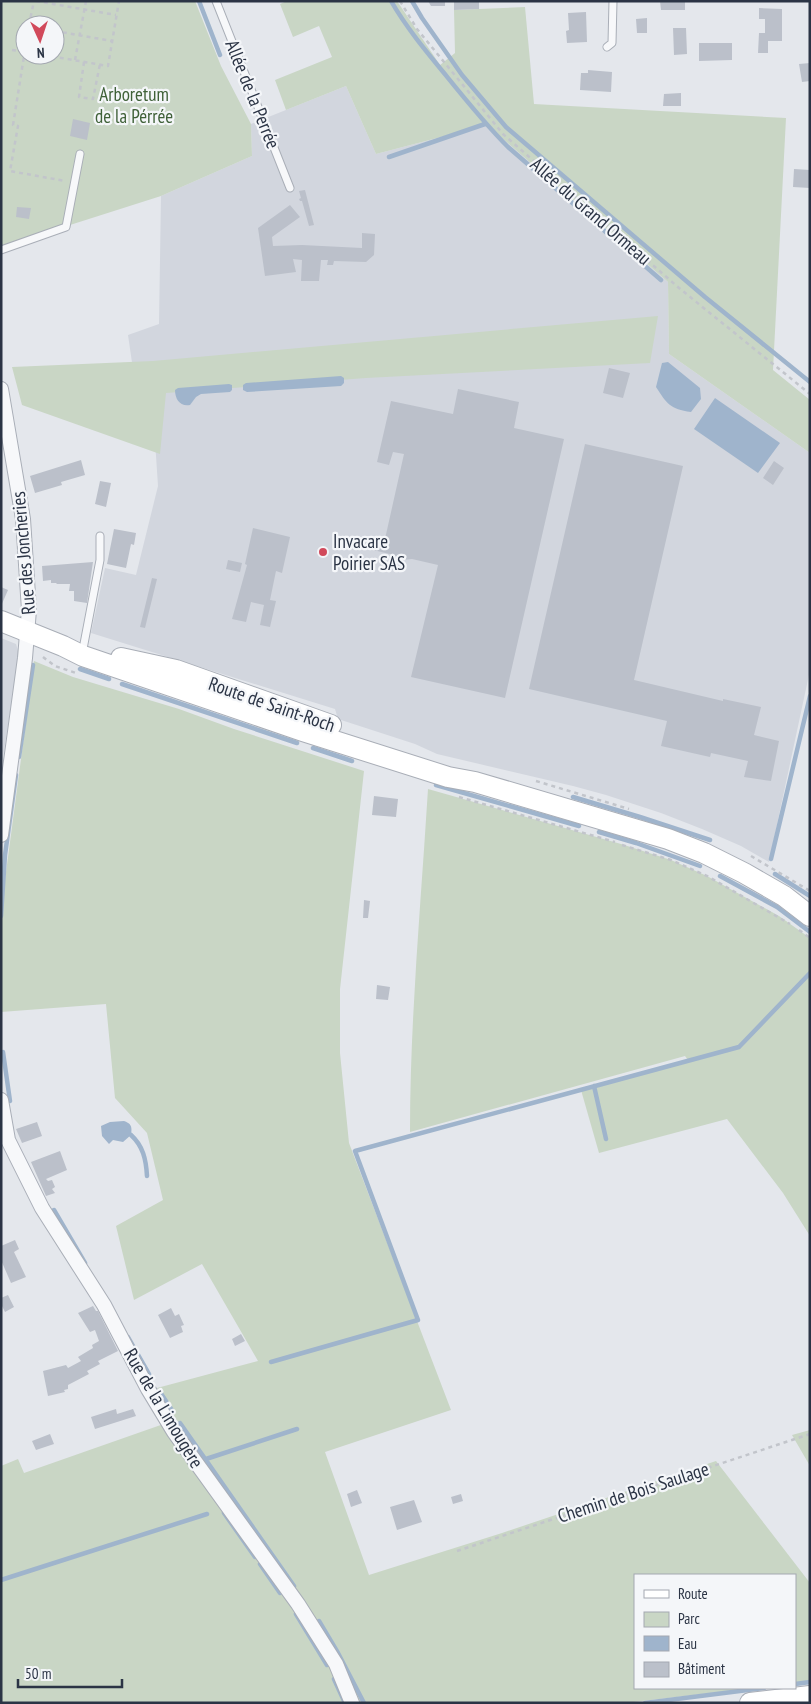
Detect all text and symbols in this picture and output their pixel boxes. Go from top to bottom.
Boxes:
north arrow [15,15,65,65]
street label: Allée de la Perrée [220,36,286,152]
text: N [36,44,45,62]
park label: Arboretum de la Pérrée [95,82,173,128]
street label: Allée du Grand Ormeau [526,152,656,270]
street label: Rue des Joncheries [6,490,40,616]
place label: Invacare Poirier SAS [333,529,405,575]
marker: Invacare Poirier SAS [317,546,329,558]
street label: Route de Saint-Roch [206,671,338,737]
street label: Rue de la Limougère [119,1344,209,1472]
street label: Chemin de Bois Saulage [554,1456,712,1528]
legend [634,1574,796,1689]
text: Route [678,1584,708,1603]
text: Parc [678,1609,700,1628]
text: Eau [678,1634,697,1653]
scale bar [18,1656,121,1688]
text: Bâtiment [678,1659,725,1678]
text: 50 m [25,1664,51,1683]

